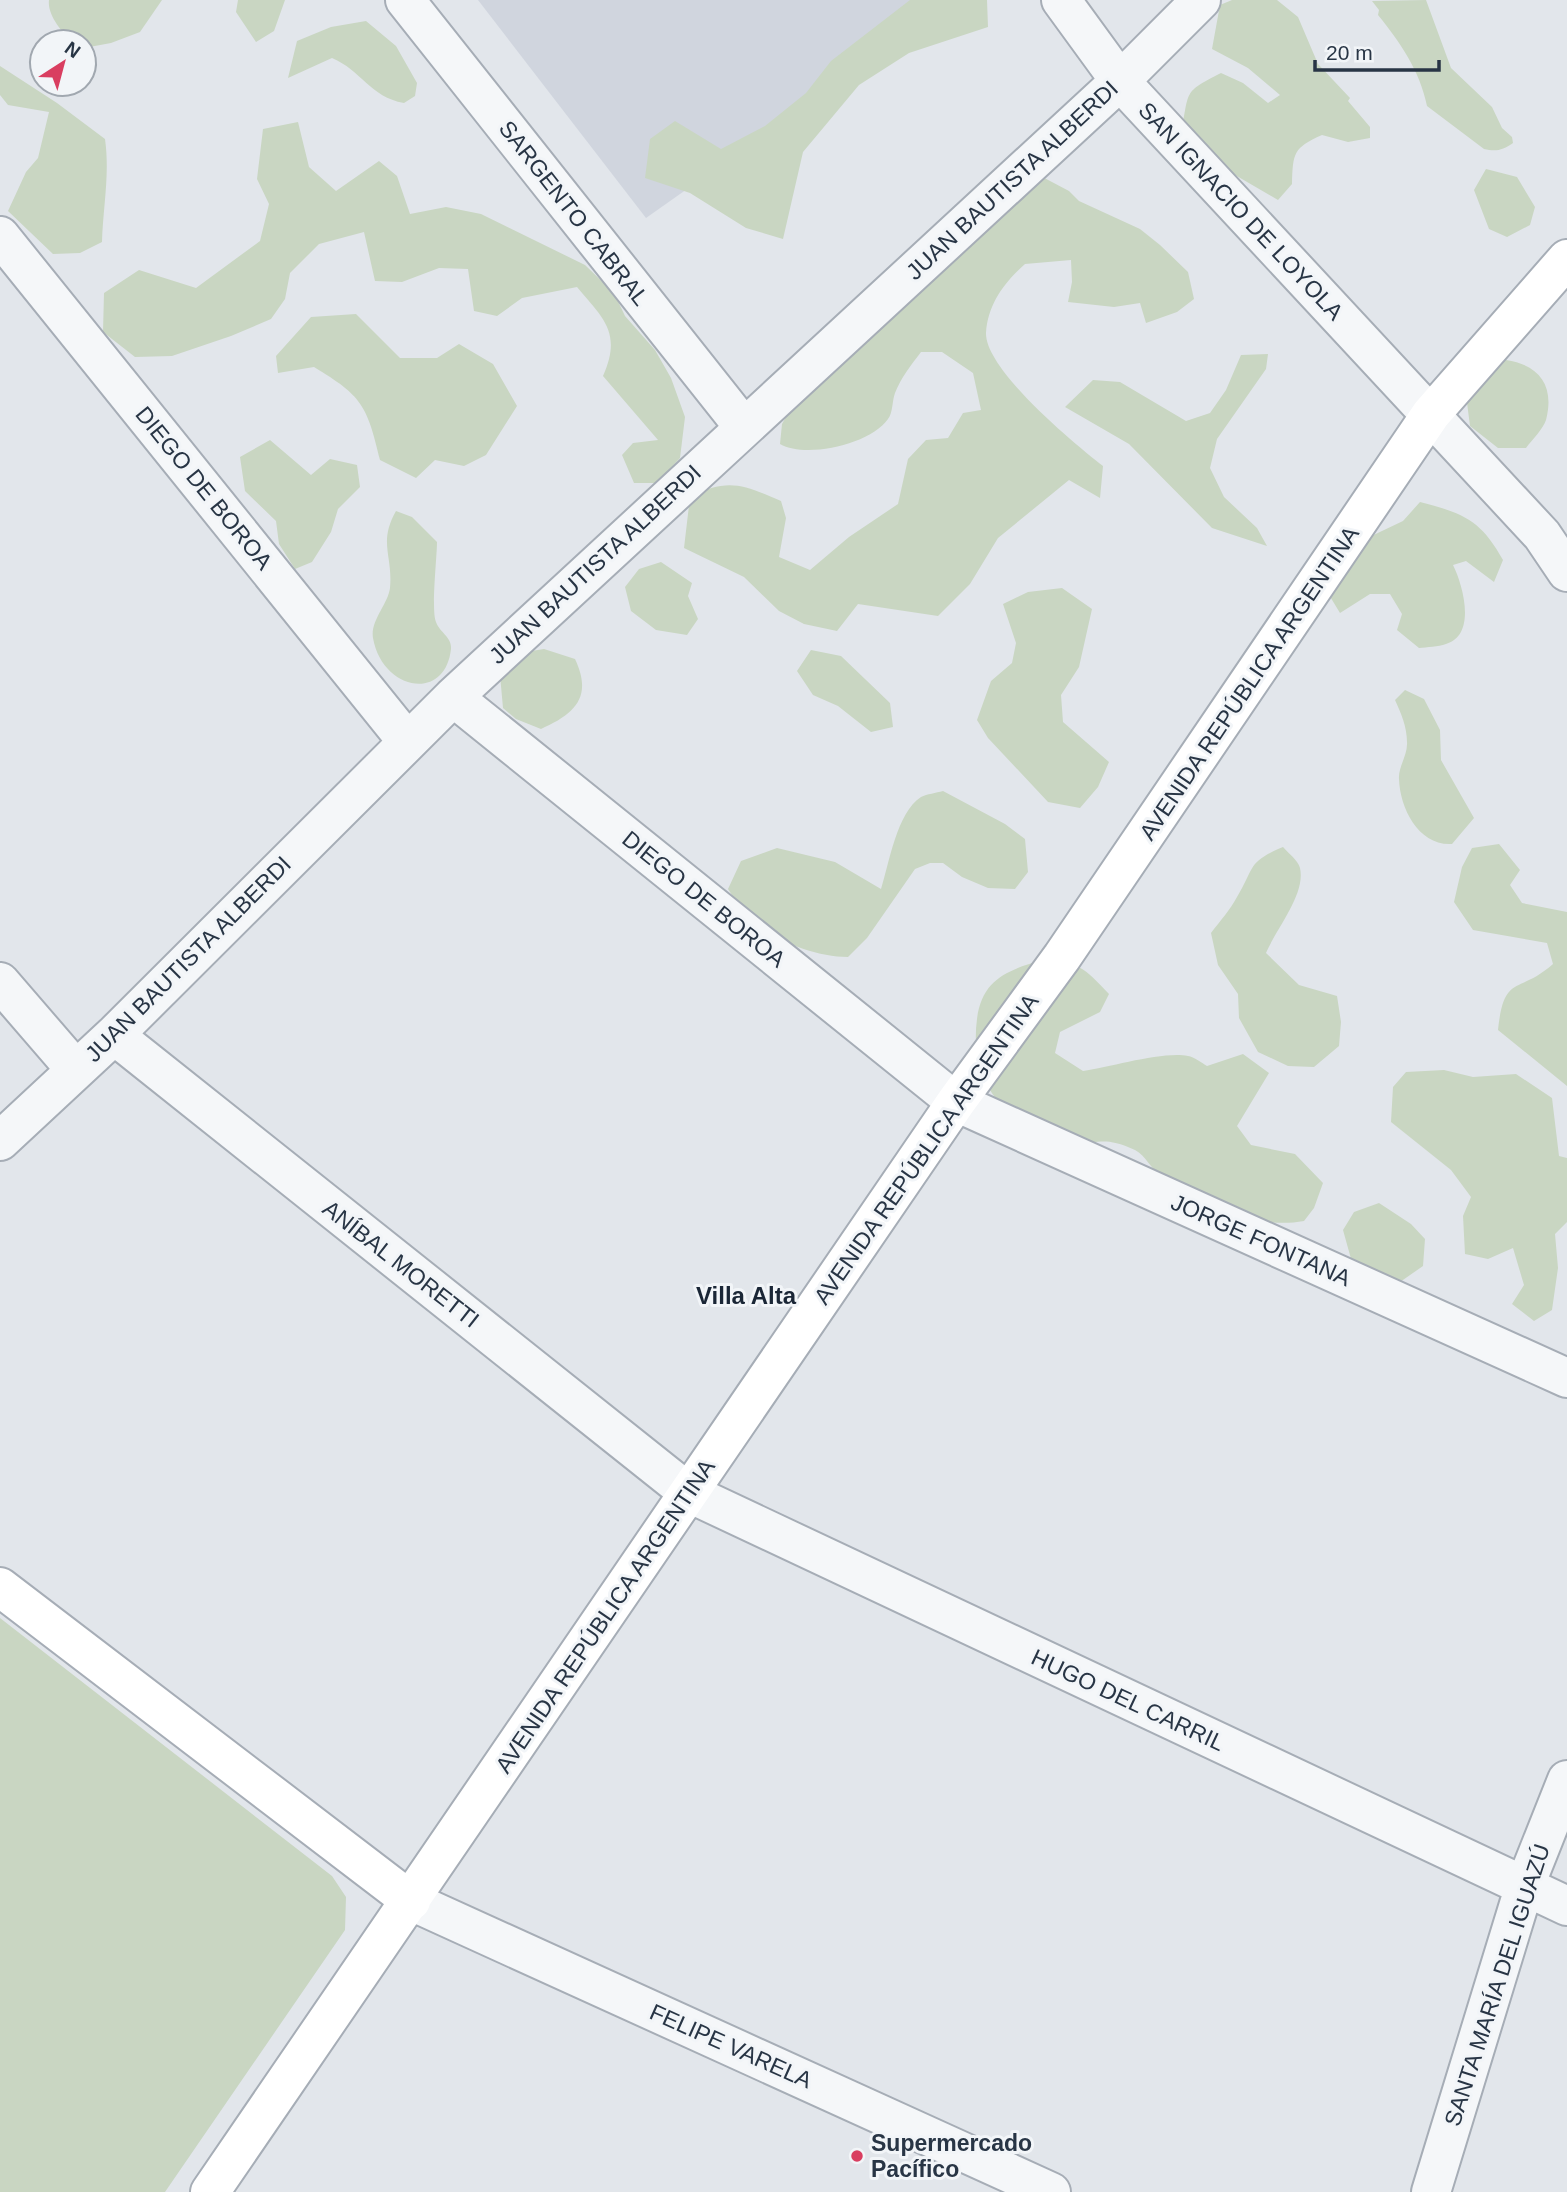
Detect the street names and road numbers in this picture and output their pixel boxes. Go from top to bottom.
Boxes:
street label: JUAN BAUTISTA ALBERDI [901,75,1123,285]
street label: SAN IGNACIO DE LOYOLA [1133,97,1349,326]
street label: SARGENTO CABRAL [494,116,654,311]
street label: DIEGO DE BOROA [130,401,278,575]
street label: JUAN BAUTISTA ALBERDI [484,459,706,669]
street label: AVENIDA REPÚBLICA ARGENTINA [1134,521,1364,845]
street label: DIEGO DE BOROA [617,825,791,973]
street label: JUAN BAUTISTA ALBERDI [80,851,296,1067]
street label: AVENIDA REPÚBLICA ARGENTINA [808,988,1044,1309]
street label: JORGE FONTANA [1167,1189,1355,1292]
street label: ANÍBAL MORETTI [318,1195,484,1333]
street label: AVENIDA REPÚBLICA ARGENTINA [490,1454,720,1778]
street label: HUGO DEL CARRIL [1027,1644,1229,1756]
street label: SANTA MARÍA DEL IGUAZÚ [1439,1841,1555,2129]
street label: FELIPE VARELA [646,1999,817,2094]

